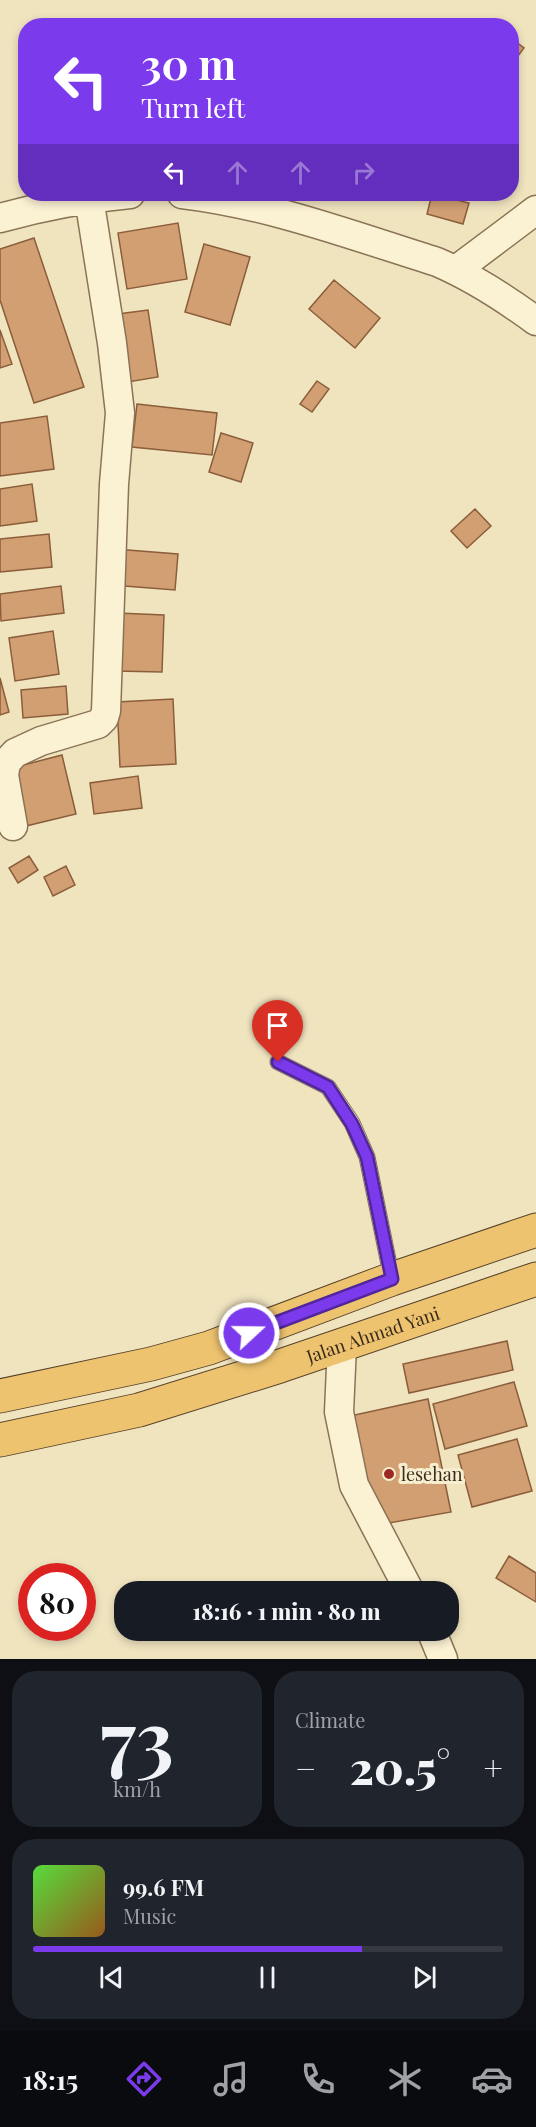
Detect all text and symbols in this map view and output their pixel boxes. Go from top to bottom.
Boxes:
text: 30 m [141,35,236,91]
icon: left [42,42,120,120]
text: Turn left [141,89,245,125]
icon: left [158,156,191,189]
icon: ahead [221,156,254,189]
icon: ahead [284,156,317,189]
icon: right [347,156,380,189]
pin [252,1000,303,1062]
icon: arrive [261,1009,294,1042]
position arrow [217,1301,281,1365]
street label: Jalan Ahmad Yani [302,1301,443,1368]
place label: lesehan [401,1462,463,1486]
marker: lesehan [382,1467,396,1481]
speed limit sign: 80 [18,1563,96,1641]
text: 18:16 · 1 min · 80 m [193,1596,380,1626]
text: 73 [100,1684,174,1788]
text: Climate [295,1706,365,1733]
text: 20.5° [350,1736,450,1796]
text: − [295,1745,316,1789]
text: + [484,1745,503,1789]
text: km/h [113,1775,161,1802]
text: 99.6 FM [123,1872,204,1902]
text: Music [123,1902,176,1929]
icon: previous [95,1961,128,1994]
icon: pause [251,1961,284,1994]
icon: next [408,1961,441,1994]
icon: directions [123,2058,165,2100]
icon: music [210,2058,252,2100]
icon: phone [297,2058,339,2100]
icon: climate [384,2058,426,2100]
icon: car [471,2058,513,2100]
text: 18:15 [23,2061,78,2097]

